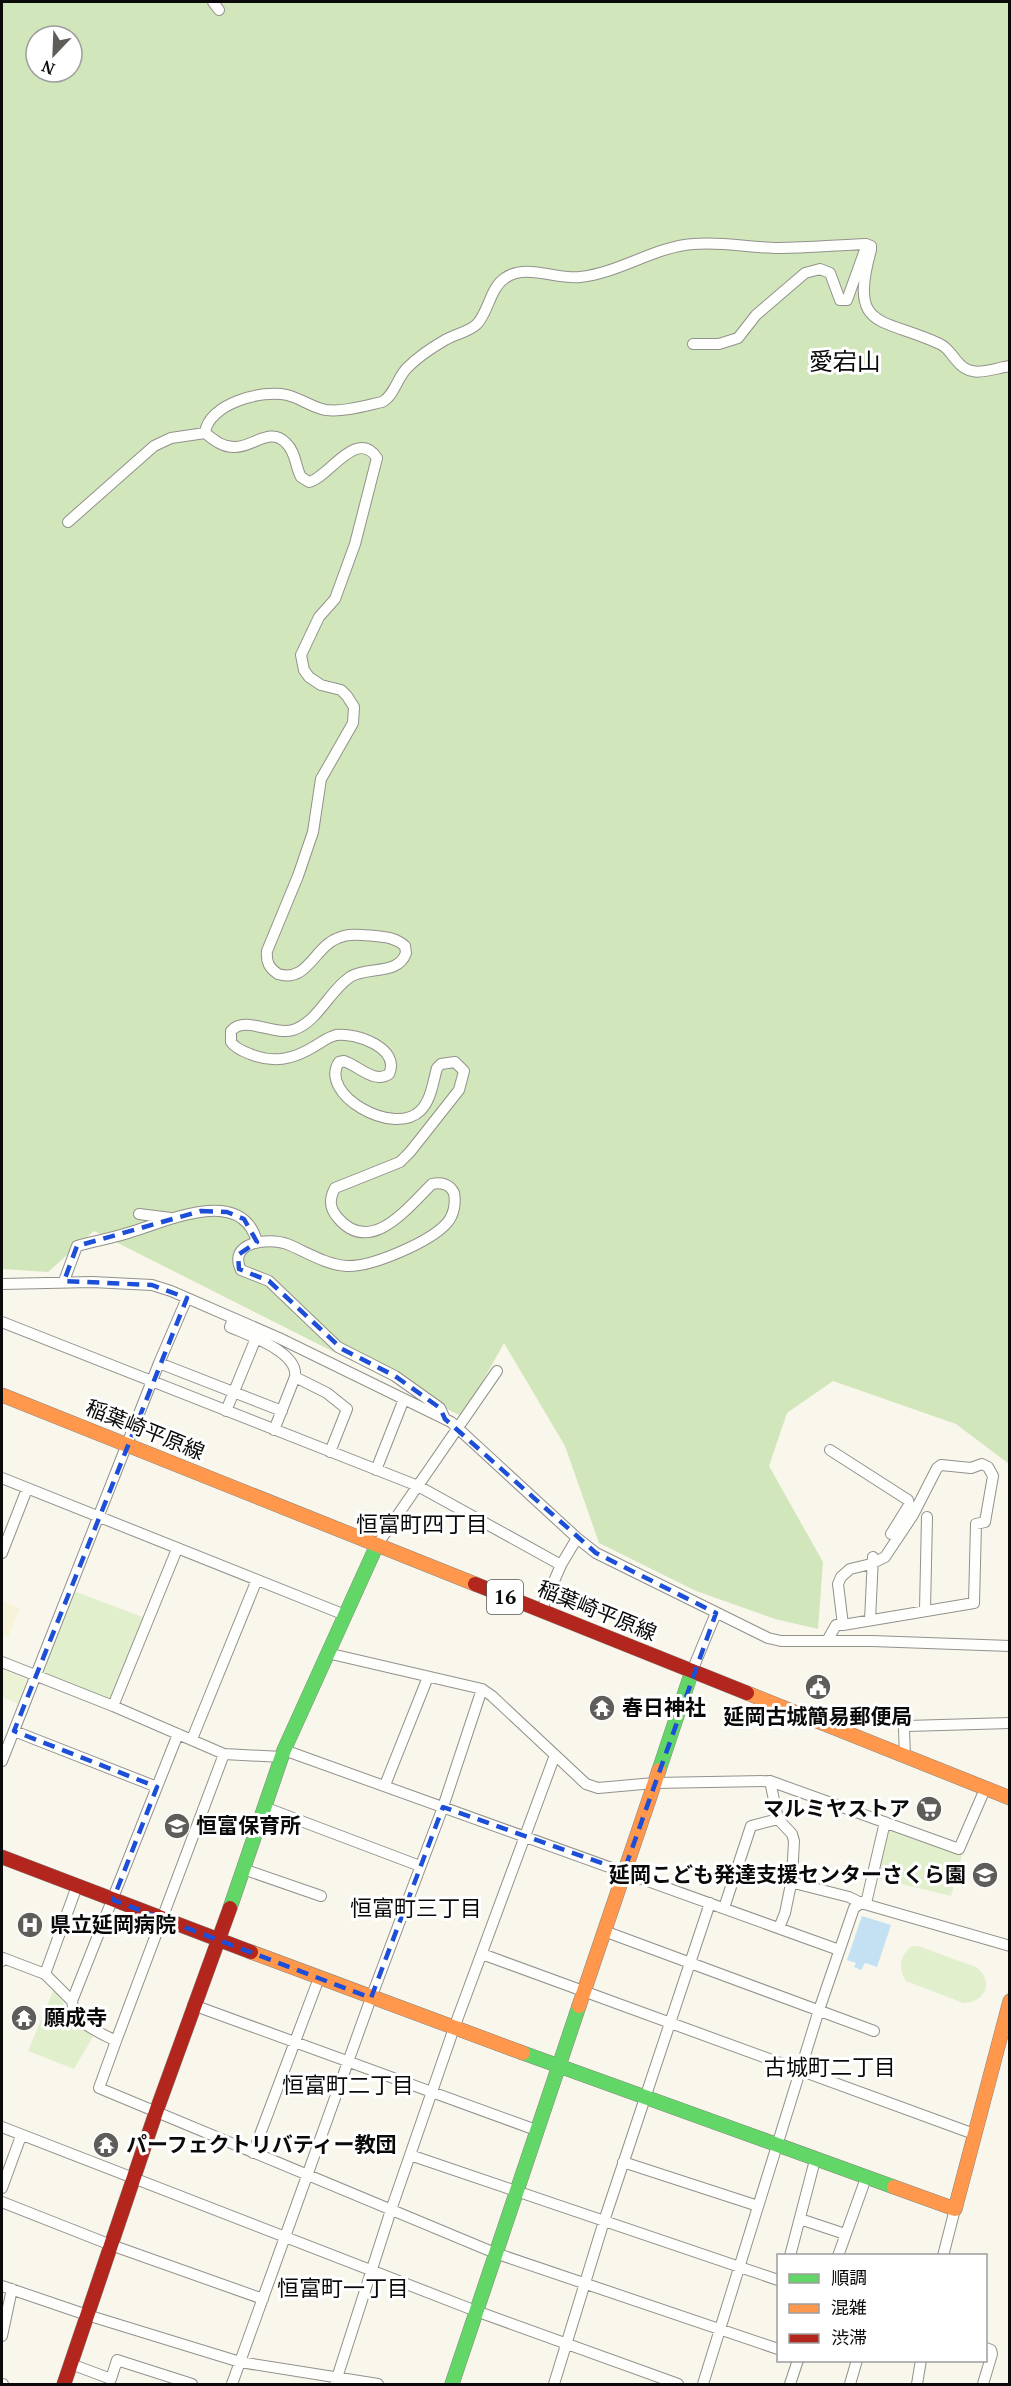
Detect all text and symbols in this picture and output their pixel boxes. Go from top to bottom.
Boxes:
north arrow [24,24,84,84]
text: N [38,55,58,80]
district label: 愛宕山 [809,345,881,377]
street label: 稲葉崎平原線 [82,1392,209,1466]
district label: 恒富町四丁目 [356,1509,488,1538]
street label: 稲葉崎平原線 [534,1573,661,1647]
road number: 16 [487,1580,523,1614]
public building icon: 延岡古城簡易郵便局 [803,1672,833,1702]
temple icon: 春日神社 [587,1693,617,1723]
place label: 春日神社 [622,1693,706,1721]
place label: 延岡古城簡易郵便局 [724,1702,913,1730]
place label: マルミヤストア [763,1794,910,1822]
supermarket icon: マルミヤストア [914,1794,944,1824]
school or university icon: 恒富保育所 [162,1811,192,1841]
place label: 恒富保育所 [196,1811,301,1839]
place label: 延岡こども発達支援センターさくら園 [609,1860,966,1888]
school or university icon: 延岡こども発達支援センターさくら園 [970,1860,1000,1890]
district label: 恒富町三丁目 [350,1893,482,1922]
hospital icon: 県立延岡病院 [15,1910,45,1940]
place label: 県立延岡病院 [50,1910,176,1938]
temple icon: 願成寺 [9,2003,39,2033]
place label: 願成寺 [44,2003,107,2031]
district label: 古城町二丁目 [764,2052,896,2081]
district label: 恒富町二丁目 [282,2070,414,2099]
temple icon: パーフェクトリバティー教団 [91,2130,121,2160]
place label: パーフェクトリバティー教団 [126,2130,396,2158]
legend [777,2254,987,2362]
text: 順調 [831,2265,867,2289]
district label: 恒富町一丁目 [277,2273,409,2302]
text: 混雑 [831,2295,867,2319]
text: 渋滞 [831,2325,867,2349]

